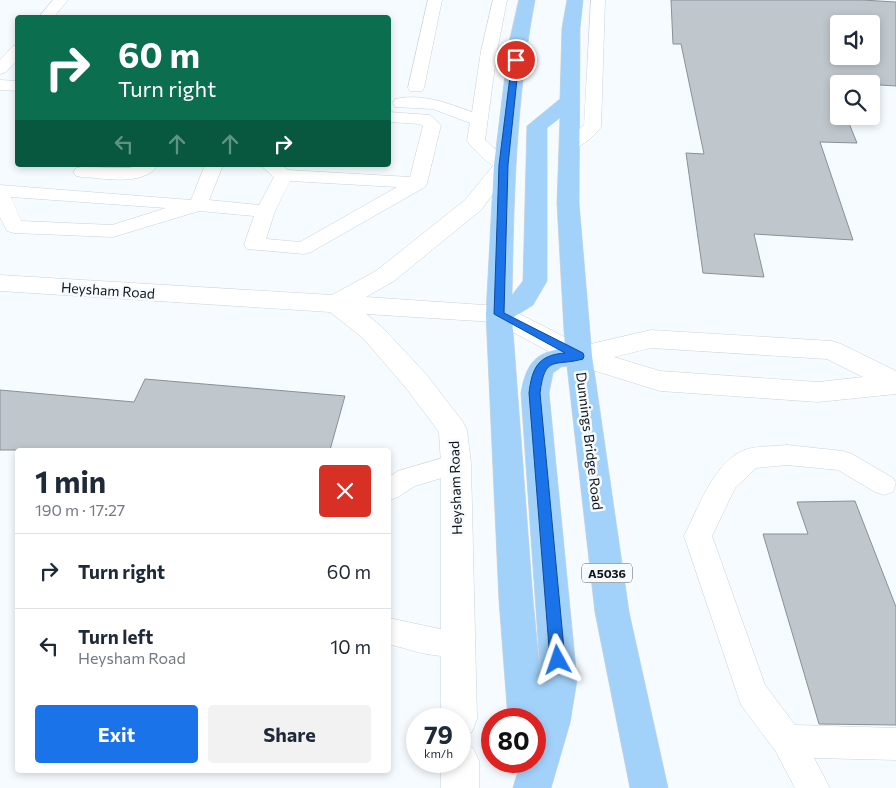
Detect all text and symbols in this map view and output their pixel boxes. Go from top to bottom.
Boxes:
map controls [830,15,880,125]
button: sound [830,15,880,65]
text: 60 m [118,32,200,75]
icon: right [35,35,100,100]
pin [495,39,537,81]
icon: arrive [502,46,530,74]
text: Turn right [118,75,216,102]
button: search [830,75,880,125]
icon: left [110,130,138,158]
icon: ahead [163,130,191,158]
icon: ahead [216,130,244,158]
icon: right [269,130,297,158]
street label: Heysham Road [60,278,156,302]
street label: Dunnings Bridge Road [573,371,607,511]
street label: Heysham Road [445,441,465,535]
text: 1 min [35,462,106,499]
button: close [319,465,371,517]
text: 190 m · 17:27 [35,500,125,519]
icon: right [35,557,63,585]
text: Turn right [78,560,165,583]
text: 60 m [327,560,371,583]
road number: A5036 [582,564,632,582]
text: Turn left [78,625,153,648]
icon: left [35,632,63,660]
position arrow [531,633,583,685]
text: 10 m [330,635,371,658]
text: Heysham Road [78,648,186,667]
button: Exit [35,705,198,763]
button: Share [208,705,371,763]
speed limit sign: 80 [481,708,546,773]
text: 79 [424,719,453,749]
text: km/h [424,746,453,760]

